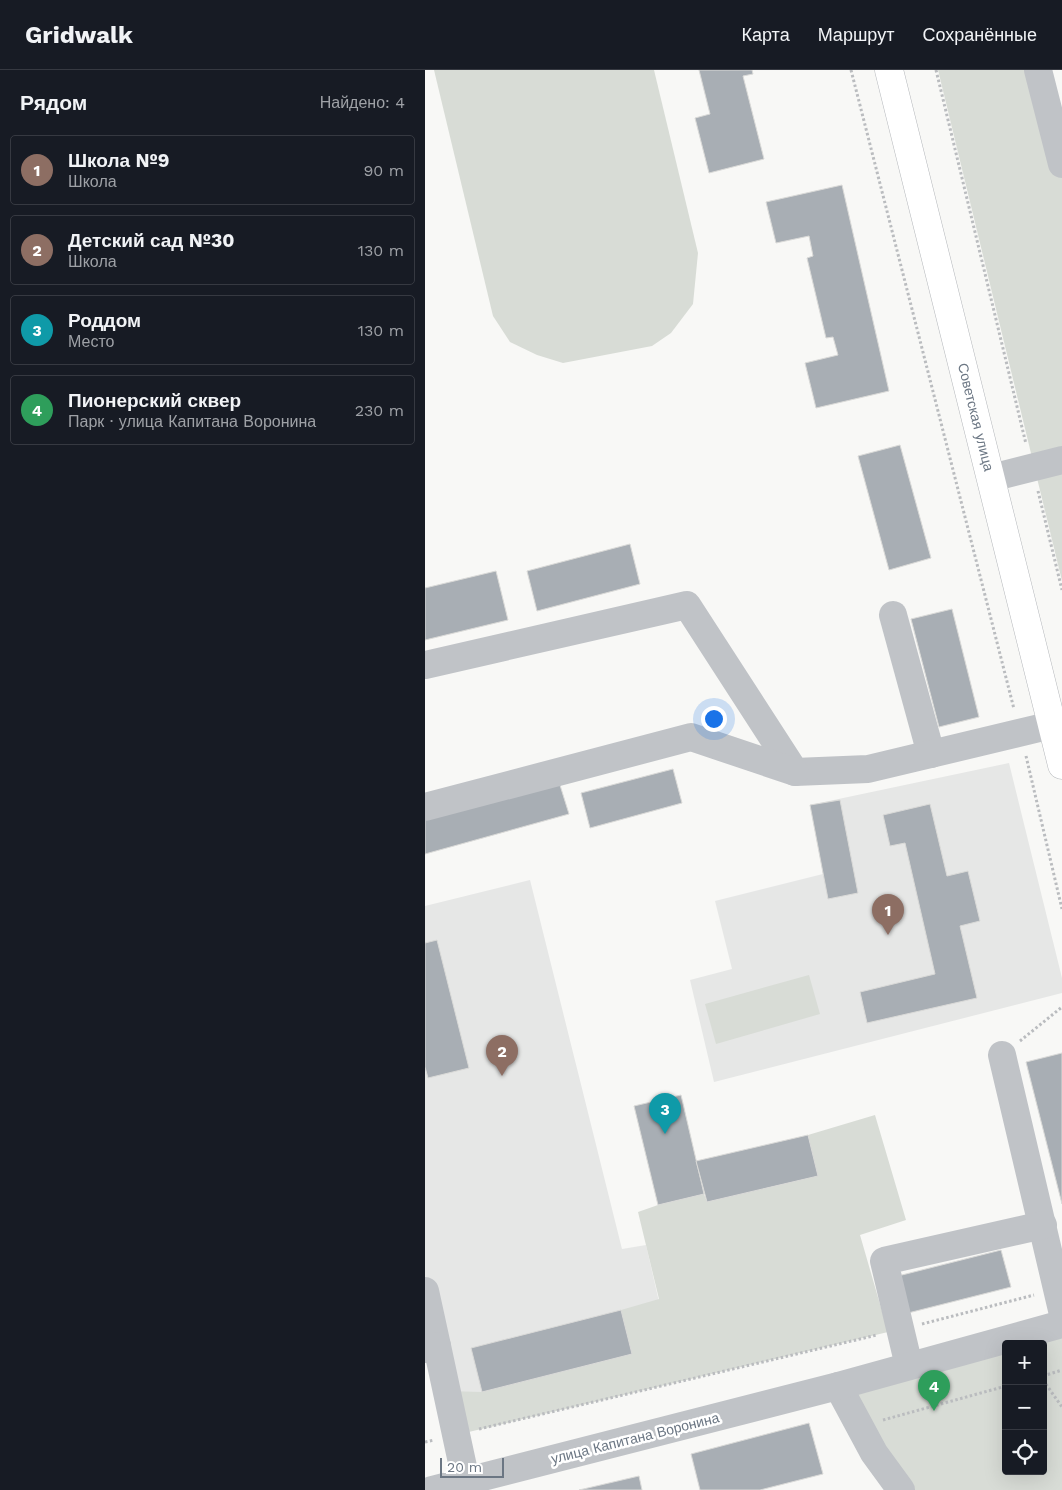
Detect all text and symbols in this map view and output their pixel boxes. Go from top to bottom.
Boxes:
text: Gridwalk [25,21,133,49]
text: Карта [742,24,790,45]
text: Маршрут [818,24,894,45]
text: Сохранённые [922,24,1037,45]
text: Рядом [20,90,87,115]
text: Найдено: 4 [320,93,405,112]
text: Школа №9 [68,149,169,172]
text: 1 [34,161,40,180]
text: 90 m [363,161,404,180]
text: Школа [68,172,117,191]
text: Детский сад №30 [68,229,235,252]
text: 2 [32,241,42,260]
text: 130 m [358,241,404,260]
text: Школа [68,252,117,271]
text: Роддом [68,309,141,332]
text: 3 [32,321,42,340]
text: 130 m [358,321,404,340]
text: Место [68,332,114,351]
street label: Советская улица [955,361,997,473]
text: Пионерский сквер [68,389,241,412]
text: 4 [32,401,42,420]
text: 230 m [355,401,404,420]
text: Парк · улица Капитана Воронина [68,412,316,431]
your location [701,706,727,732]
pin: 1 [872,894,904,935]
pin: 2 [486,1035,518,1076]
pin: 3 [649,1093,681,1134]
map controls [1002,1340,1047,1475]
button: + [1002,1340,1047,1385]
pin: 4 [918,1370,950,1411]
button: − [1002,1385,1047,1430]
street label: улица Капитана Воронина [549,1409,721,1467]
button: locate [1002,1430,1047,1475]
scale bar [440,1455,504,1478]
text: 20 m [447,1459,482,1475]

